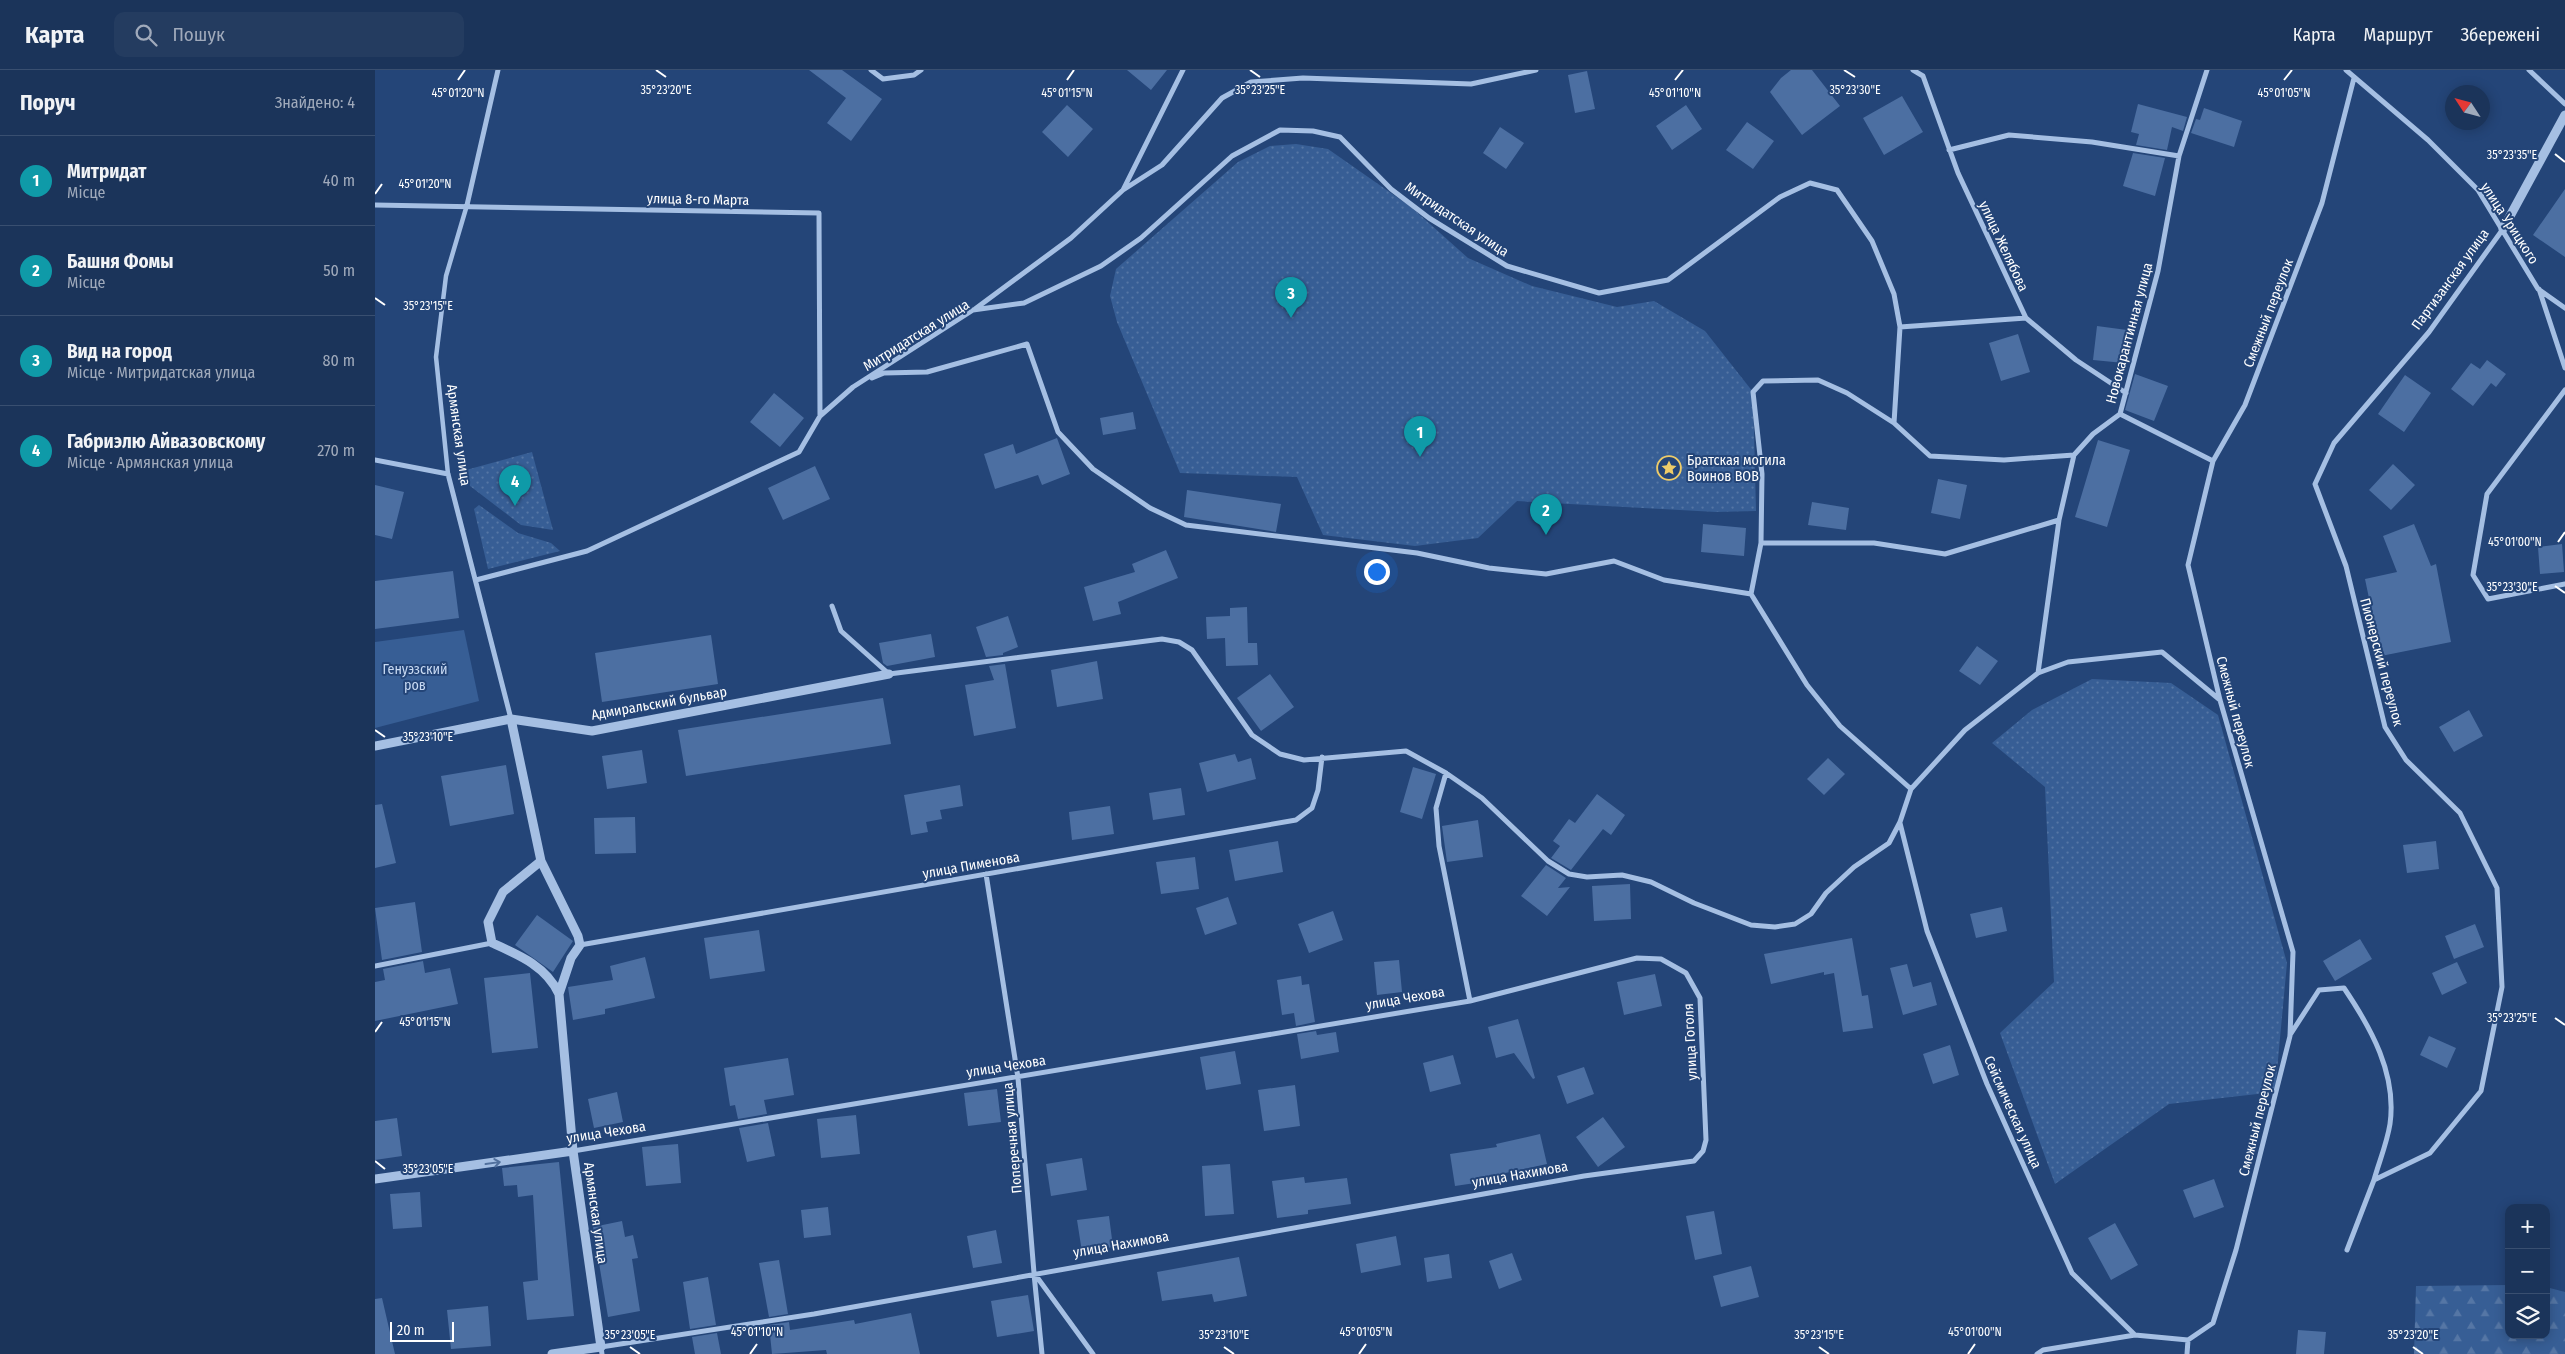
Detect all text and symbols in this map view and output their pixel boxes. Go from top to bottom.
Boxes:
search box [114,12,464,57]
text: Карта [25,21,84,49]
icon: search [132,21,160,49]
text: Пошук [172,23,225,46]
text: Карта [2293,24,2336,46]
text: Маршрут [2364,24,2433,46]
text: Збережені [2461,24,2540,46]
text: 35°23'20"E [640,83,692,97]
text: 35°23'25"E [1235,83,1285,97]
text: 35°23'30"E [1829,83,1881,97]
north arrow [2445,85,2490,130]
text: 45°01'20"N [431,86,485,100]
text: 45°01'15"N [1041,86,1093,100]
text: 45°01'10"N [1649,86,1701,100]
text: 45°01'05"N [2258,86,2310,100]
text: Поруч [20,90,76,116]
text: Знайдено: 4 [275,93,355,112]
text: 35°23'35"E [2487,148,2537,162]
text: Митридат [67,160,146,183]
text: 1 [33,171,39,190]
text: 40 m [323,171,355,190]
text: 45°01'20"N [398,177,452,191]
street label: Митридатская улица [1402,178,1512,261]
street label: улица Урицкого [2477,179,2542,267]
text: Місце [67,183,105,202]
street label: улица 8-го Марта [647,190,749,209]
street label: улица Желябова [1975,198,2032,294]
street label: Партизанская улица [2408,225,2493,333]
text: Башня Фомы [67,250,174,273]
street label: Смежный переулок [2240,256,2297,370]
text: 2 [32,261,40,280]
text: 50 m [323,261,355,280]
street label: Новокарантинная улица [2102,261,2157,406]
text: Місце [67,273,105,292]
pin: 3 [1275,277,1307,318]
street label: Митридатская улица [860,296,972,375]
text: 35°23'15"E [403,299,453,313]
text: Вид на город [67,340,172,363]
text: 3 [32,351,40,370]
text: 80 m [323,351,355,370]
text: Місце · Митридатская улица [67,363,255,382]
street label: Армянская улица [443,383,474,487]
pin: 1 [1404,416,1436,457]
text: Габриэлю Айвазовскому [67,430,265,453]
text: 4 [32,441,40,460]
text: 270 m [317,441,355,460]
place label: Братская могила Воинов ВОВ [1687,452,1786,485]
text: Місце · Армянская улица [67,453,233,472]
place icon: Братская могила Воинов ВОВ [1656,455,1682,481]
pin: 4 [499,465,531,506]
pin: 2 [1530,494,1562,535]
text: 45°01'00"N [2488,535,2542,549]
your location [1364,559,1390,585]
text: 35°23'30"E [2486,580,2538,594]
street label: Пионерский переулок [2356,596,2407,728]
street label: Смежный переулок [2212,654,2259,770]
park label: Генуэзский ров [382,661,448,694]
street label: Адмиральский бульвар [590,683,728,724]
text: 35°23'10"E [403,730,454,744]
street label: улица Пименова [921,849,1021,882]
street label: улица Чехова [1364,983,1446,1014]
street label: улица Гоголя [1680,1003,1701,1081]
text: 35°23'25"E [2487,1011,2537,1025]
text: 45°01'15"N [399,1015,451,1029]
street label: улица Чехова [965,1052,1047,1081]
street label: Сейсмическая улица [1980,1053,2045,1171]
street label: Смежный переулок [2235,1062,2280,1178]
street label: Поперечная улица [999,1082,1026,1194]
street label: улица Чехова [565,1118,647,1147]
one-way arrow [484,1157,500,1167]
street label: улица Нахимова [1471,1158,1569,1191]
street label: Армянская улица [580,1161,611,1265]
text: 35°23'05"E [403,1162,454,1176]
map controls [2505,1204,2550,1339]
button: + [2505,1204,2550,1249]
street label: улица Нахимова [1072,1228,1170,1261]
button: − [2505,1249,2550,1294]
button: layers [2505,1294,2550,1339]
scale bar [390,1319,454,1342]
text: 20 m [397,1322,425,1339]
text: 45°01'10"N [731,1325,783,1339]
text: 45°01'05"N [1340,1325,1392,1339]
text: 45°01'00"N [1948,1325,2002,1339]
text: 35°23'05"E [605,1328,656,1342]
text: 35°23'10"E [1199,1328,1250,1342]
text: 35°23'15"E [1794,1328,1844,1342]
text: 35°23'20"E [2387,1328,2439,1342]

